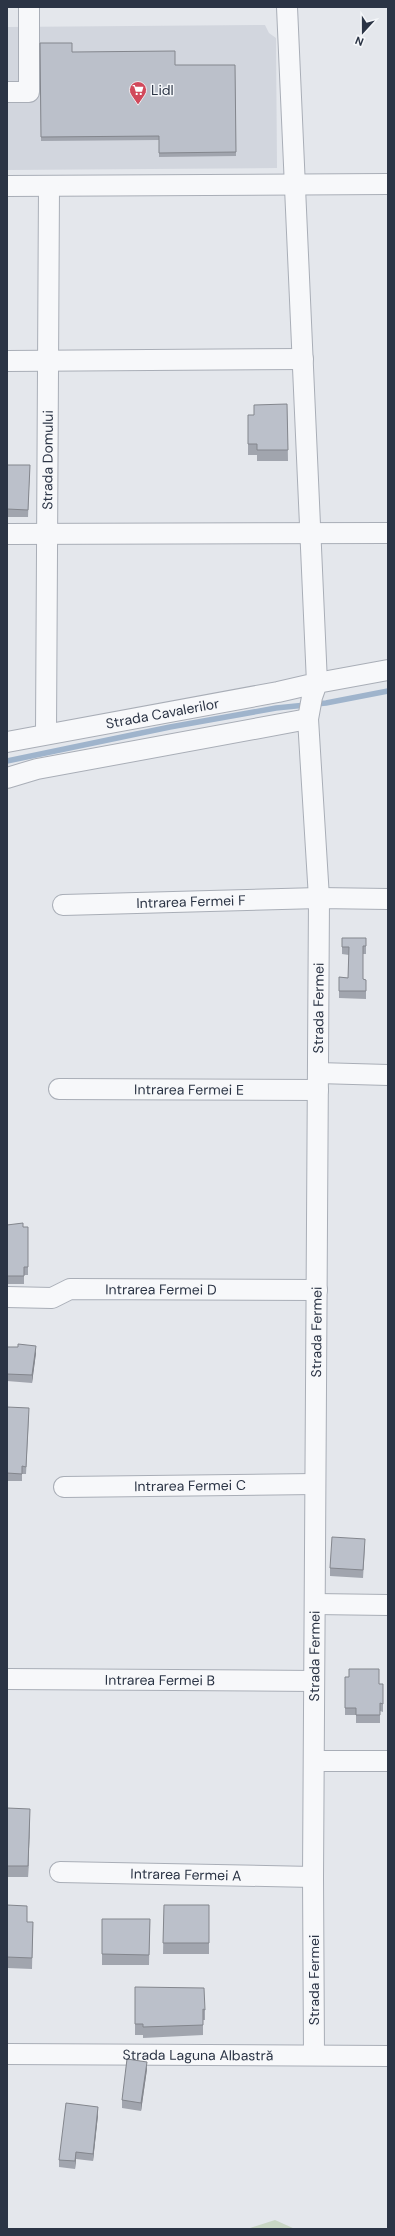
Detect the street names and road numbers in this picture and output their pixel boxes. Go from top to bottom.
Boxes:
street label: Strada Domului [38,410,57,510]
street label: Strada Cavalerilor [104,694,221,733]
street label: Intrarea Fermei F [136,891,246,912]
street label: Strada Fermei [309,963,328,1053]
street label: Intrarea Fermei E [134,1080,244,1099]
street label: Intrarea Fermei D [105,1280,217,1299]
street label: Strada Fermei [307,1287,326,1377]
street label: Intrarea Fermei C [134,1476,246,1495]
street label: Strada Fermei [305,1611,324,1701]
street label: Intrarea Fermei B [105,1671,215,1689]
street label: Intrarea Fermei A [130,1864,242,1885]
street label: Strada Fermei [305,1935,323,2025]
street label: Strada Laguna Albastră [123,2046,273,2064]

